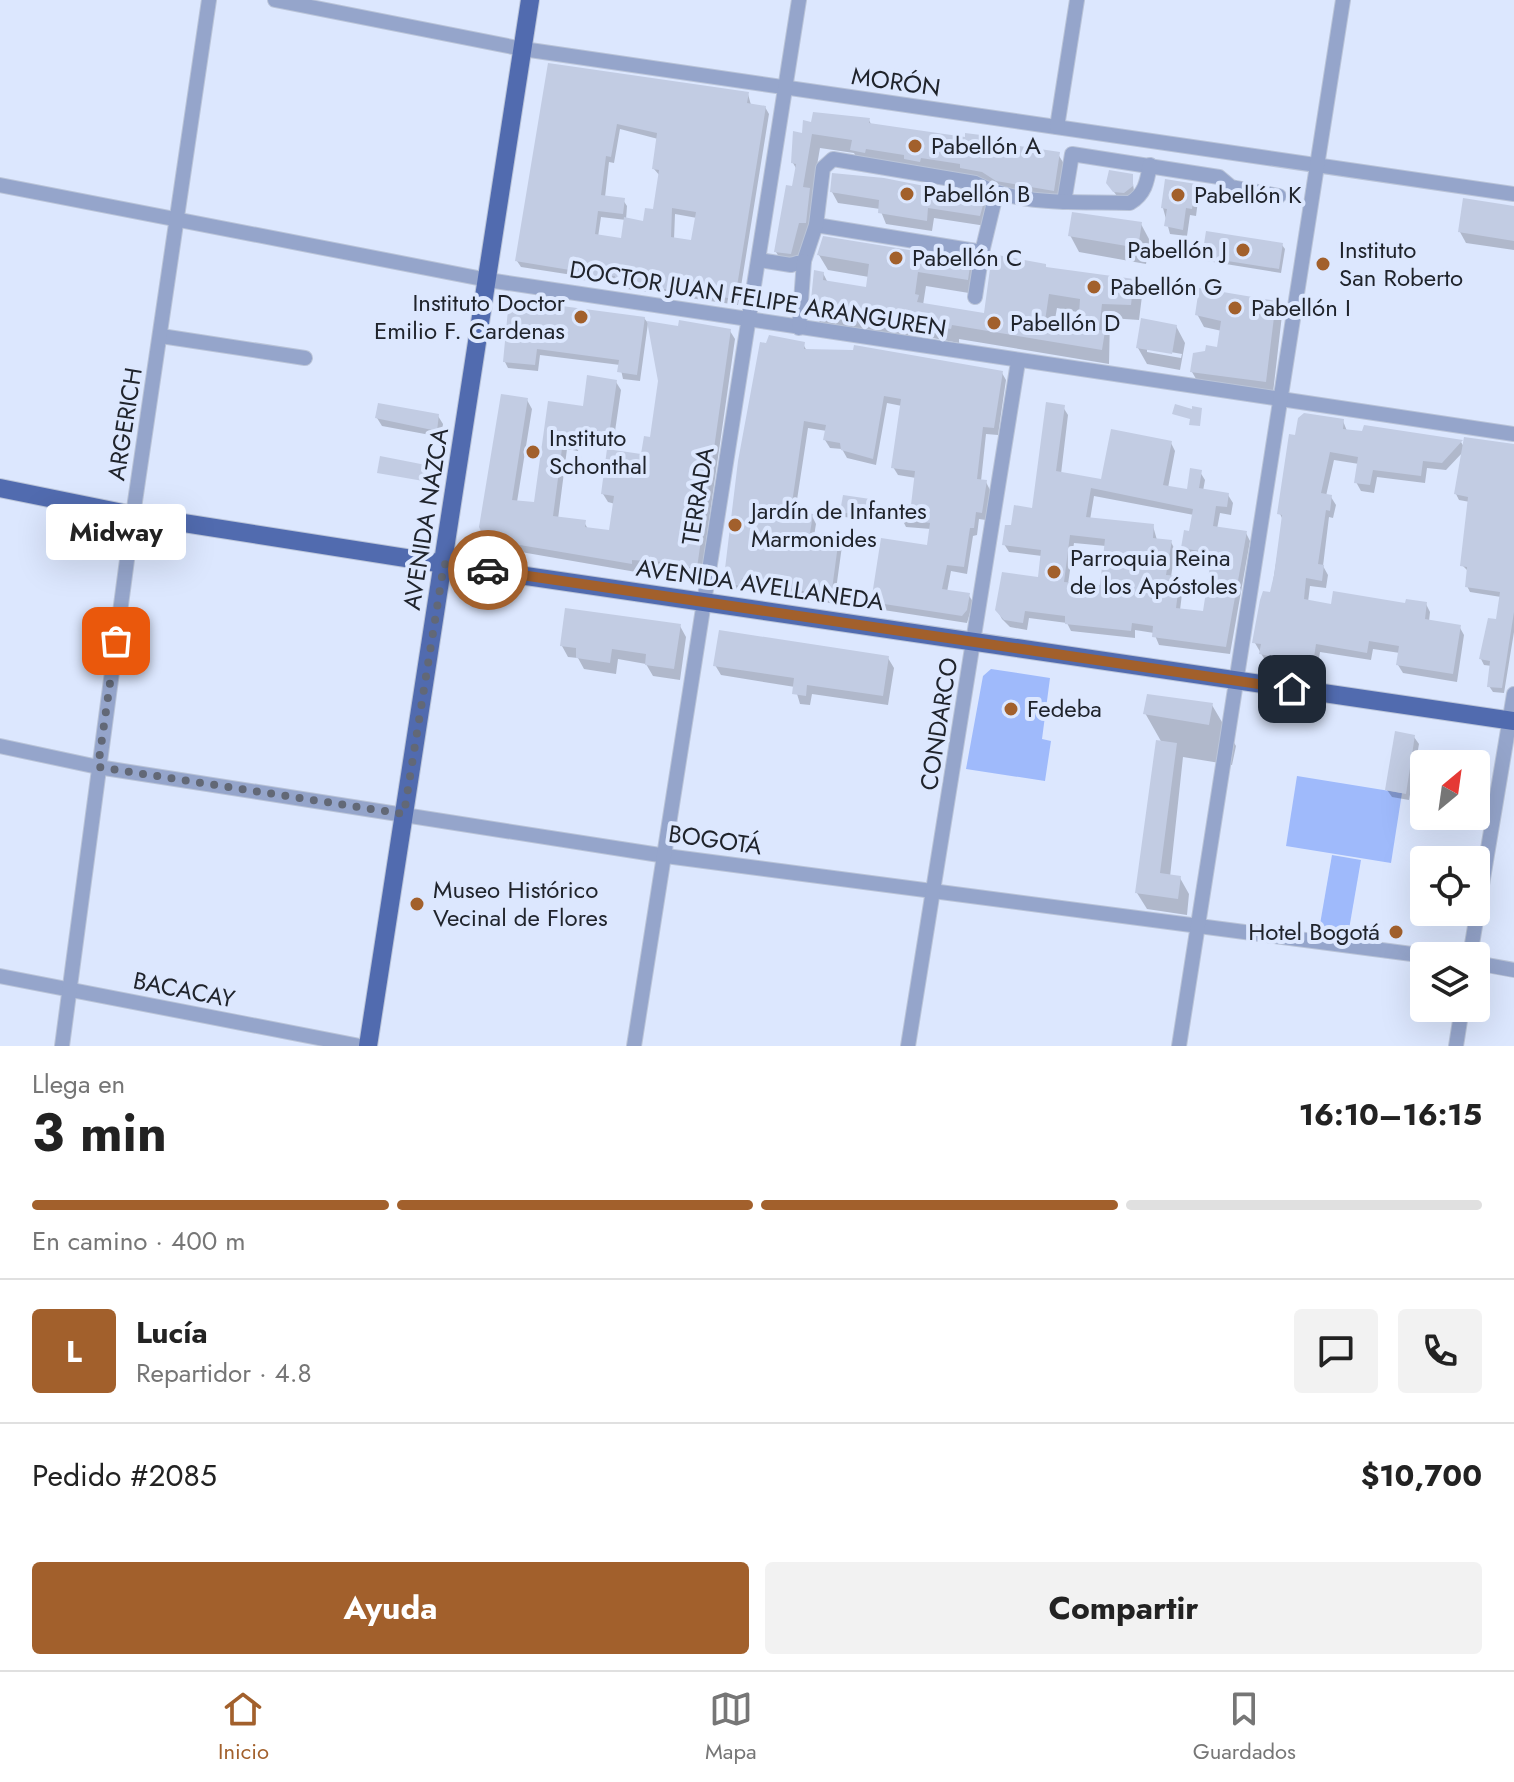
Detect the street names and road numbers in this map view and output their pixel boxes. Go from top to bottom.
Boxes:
street label: MORÓN [849,58,943,105]
street label: DOCTOR JUAN FELIPE ARANGUREN [567,251,949,346]
street label: ARGERICH [98,365,151,483]
street label: AVENIDA NAZCA [394,425,457,612]
street label: TERRADA [673,444,723,547]
street label: AVENIDA AVELLANEDA [634,550,886,619]
street label: CONDARCO [911,655,966,793]
street label: BOGOTÁ [666,816,764,863]
street label: BACACAY [130,962,239,1017]

